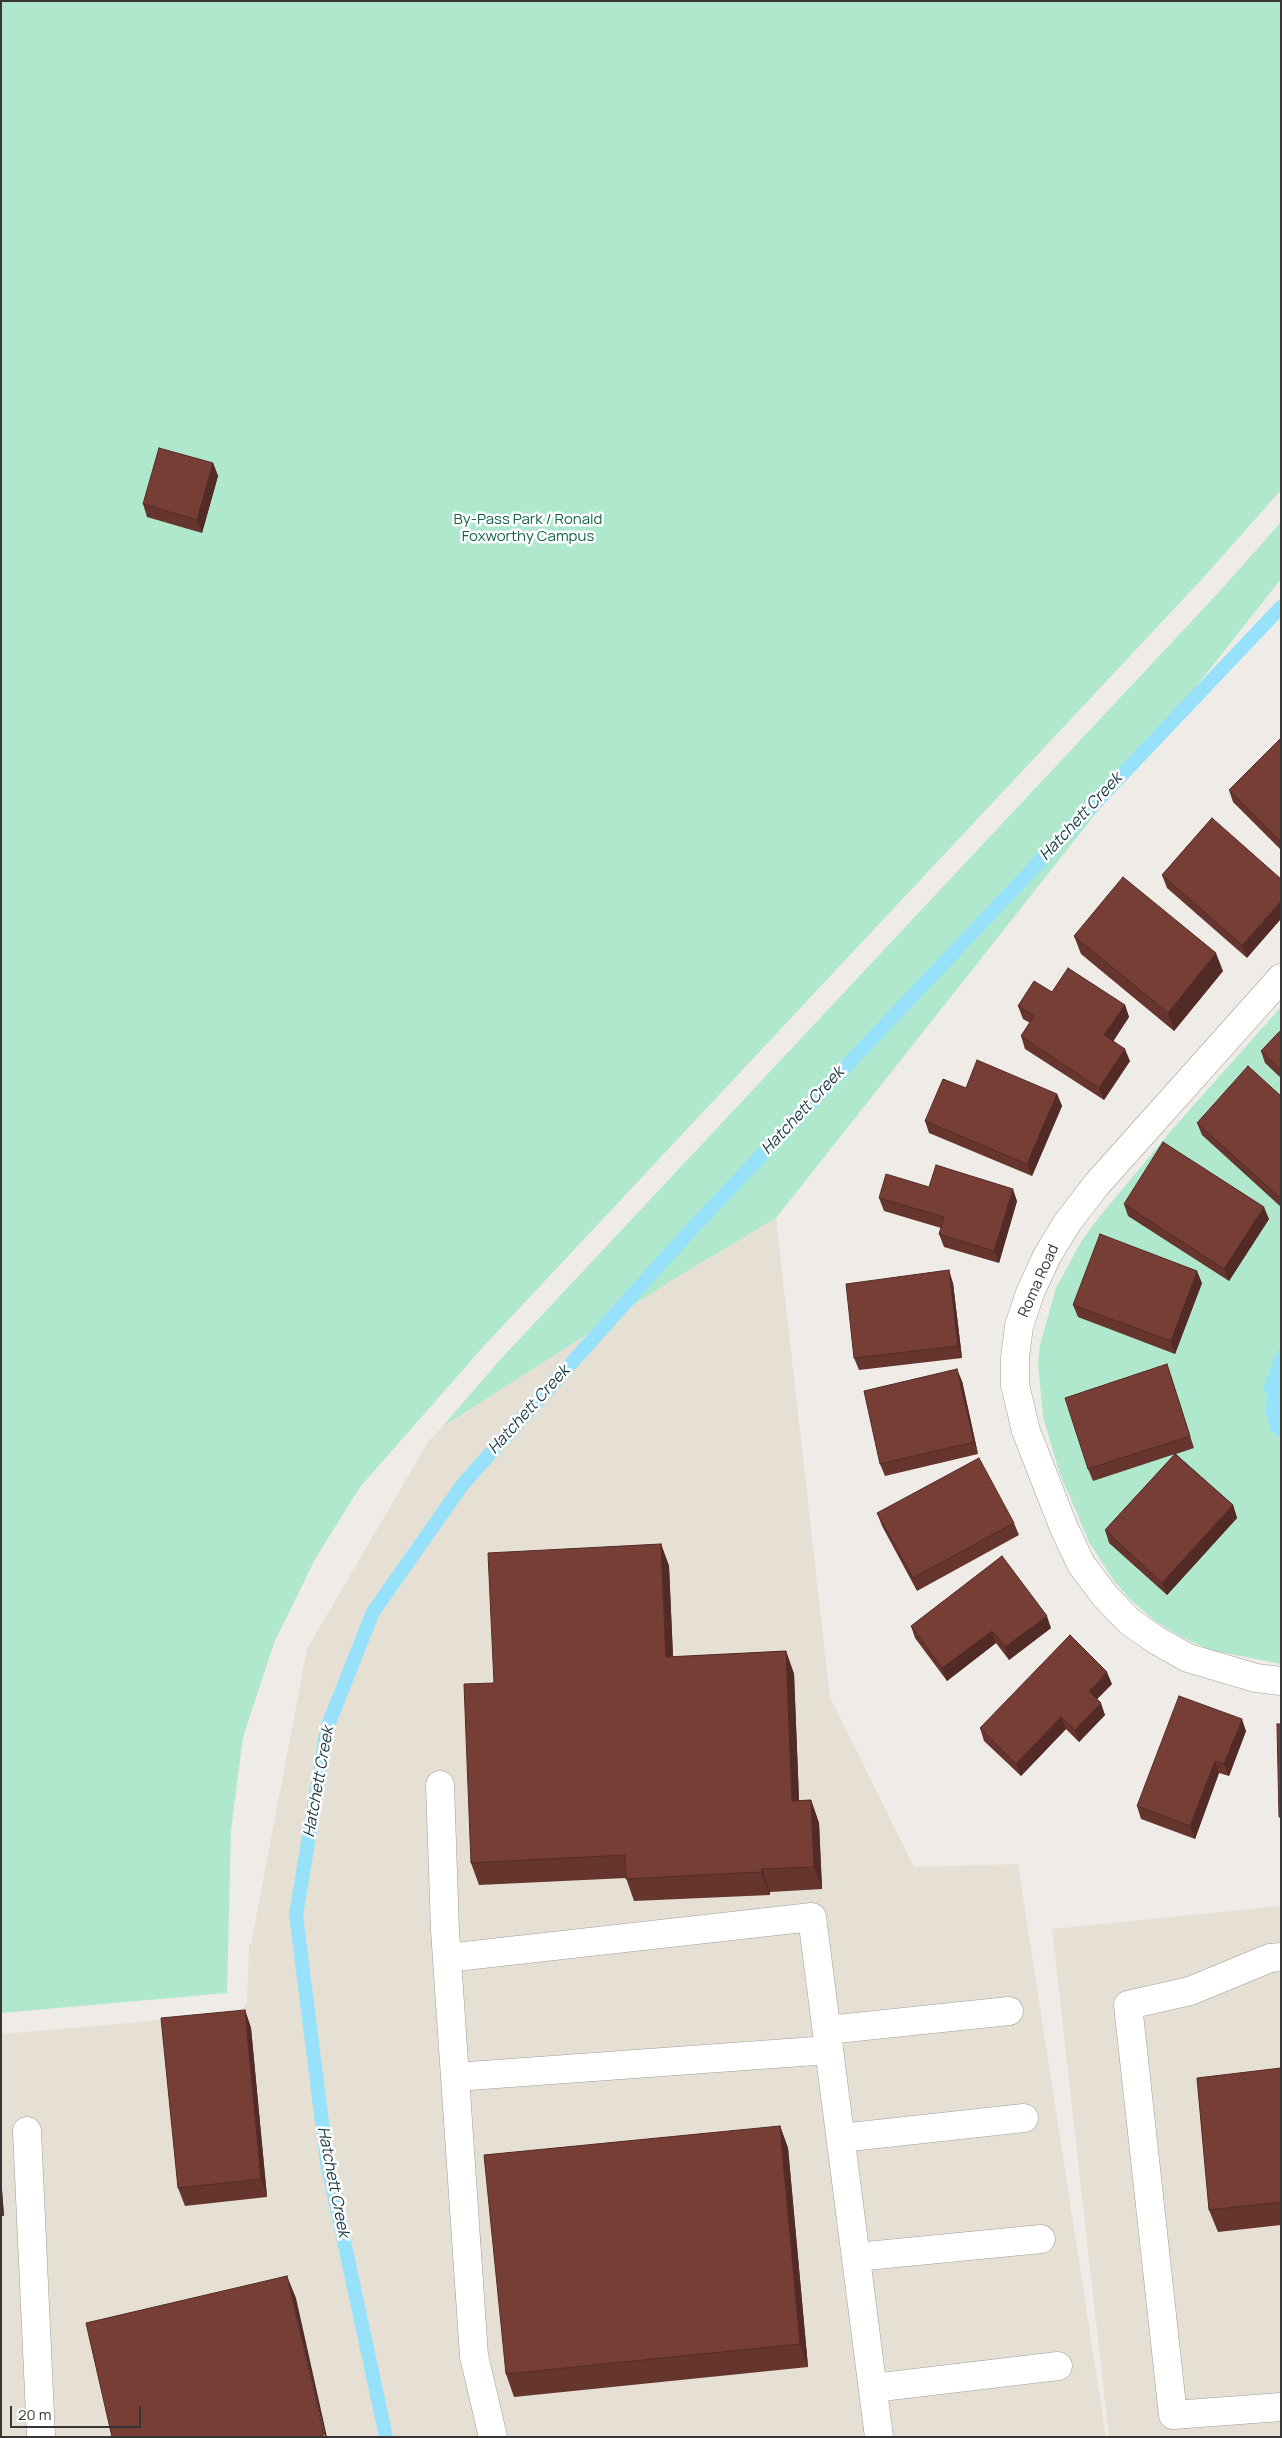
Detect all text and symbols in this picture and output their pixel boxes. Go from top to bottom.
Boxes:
park label: By-Pass Park / Ronald Foxworthy Campus [454,511,602,546]
water label: Hatchett Creek [1036,769,1126,865]
water label: Hatchett Creek [758,1063,848,1159]
street label: Roma Road [1015,1242,1063,1320]
water label: Hatchett Creek [484,1362,574,1458]
water label: Hatchett Creek [300,1725,338,1839]
water label: Hatchett Creek [313,2125,353,2239]
scale bar [12,2396,144,2428]
text: 20 m [18,2404,51,2425]

